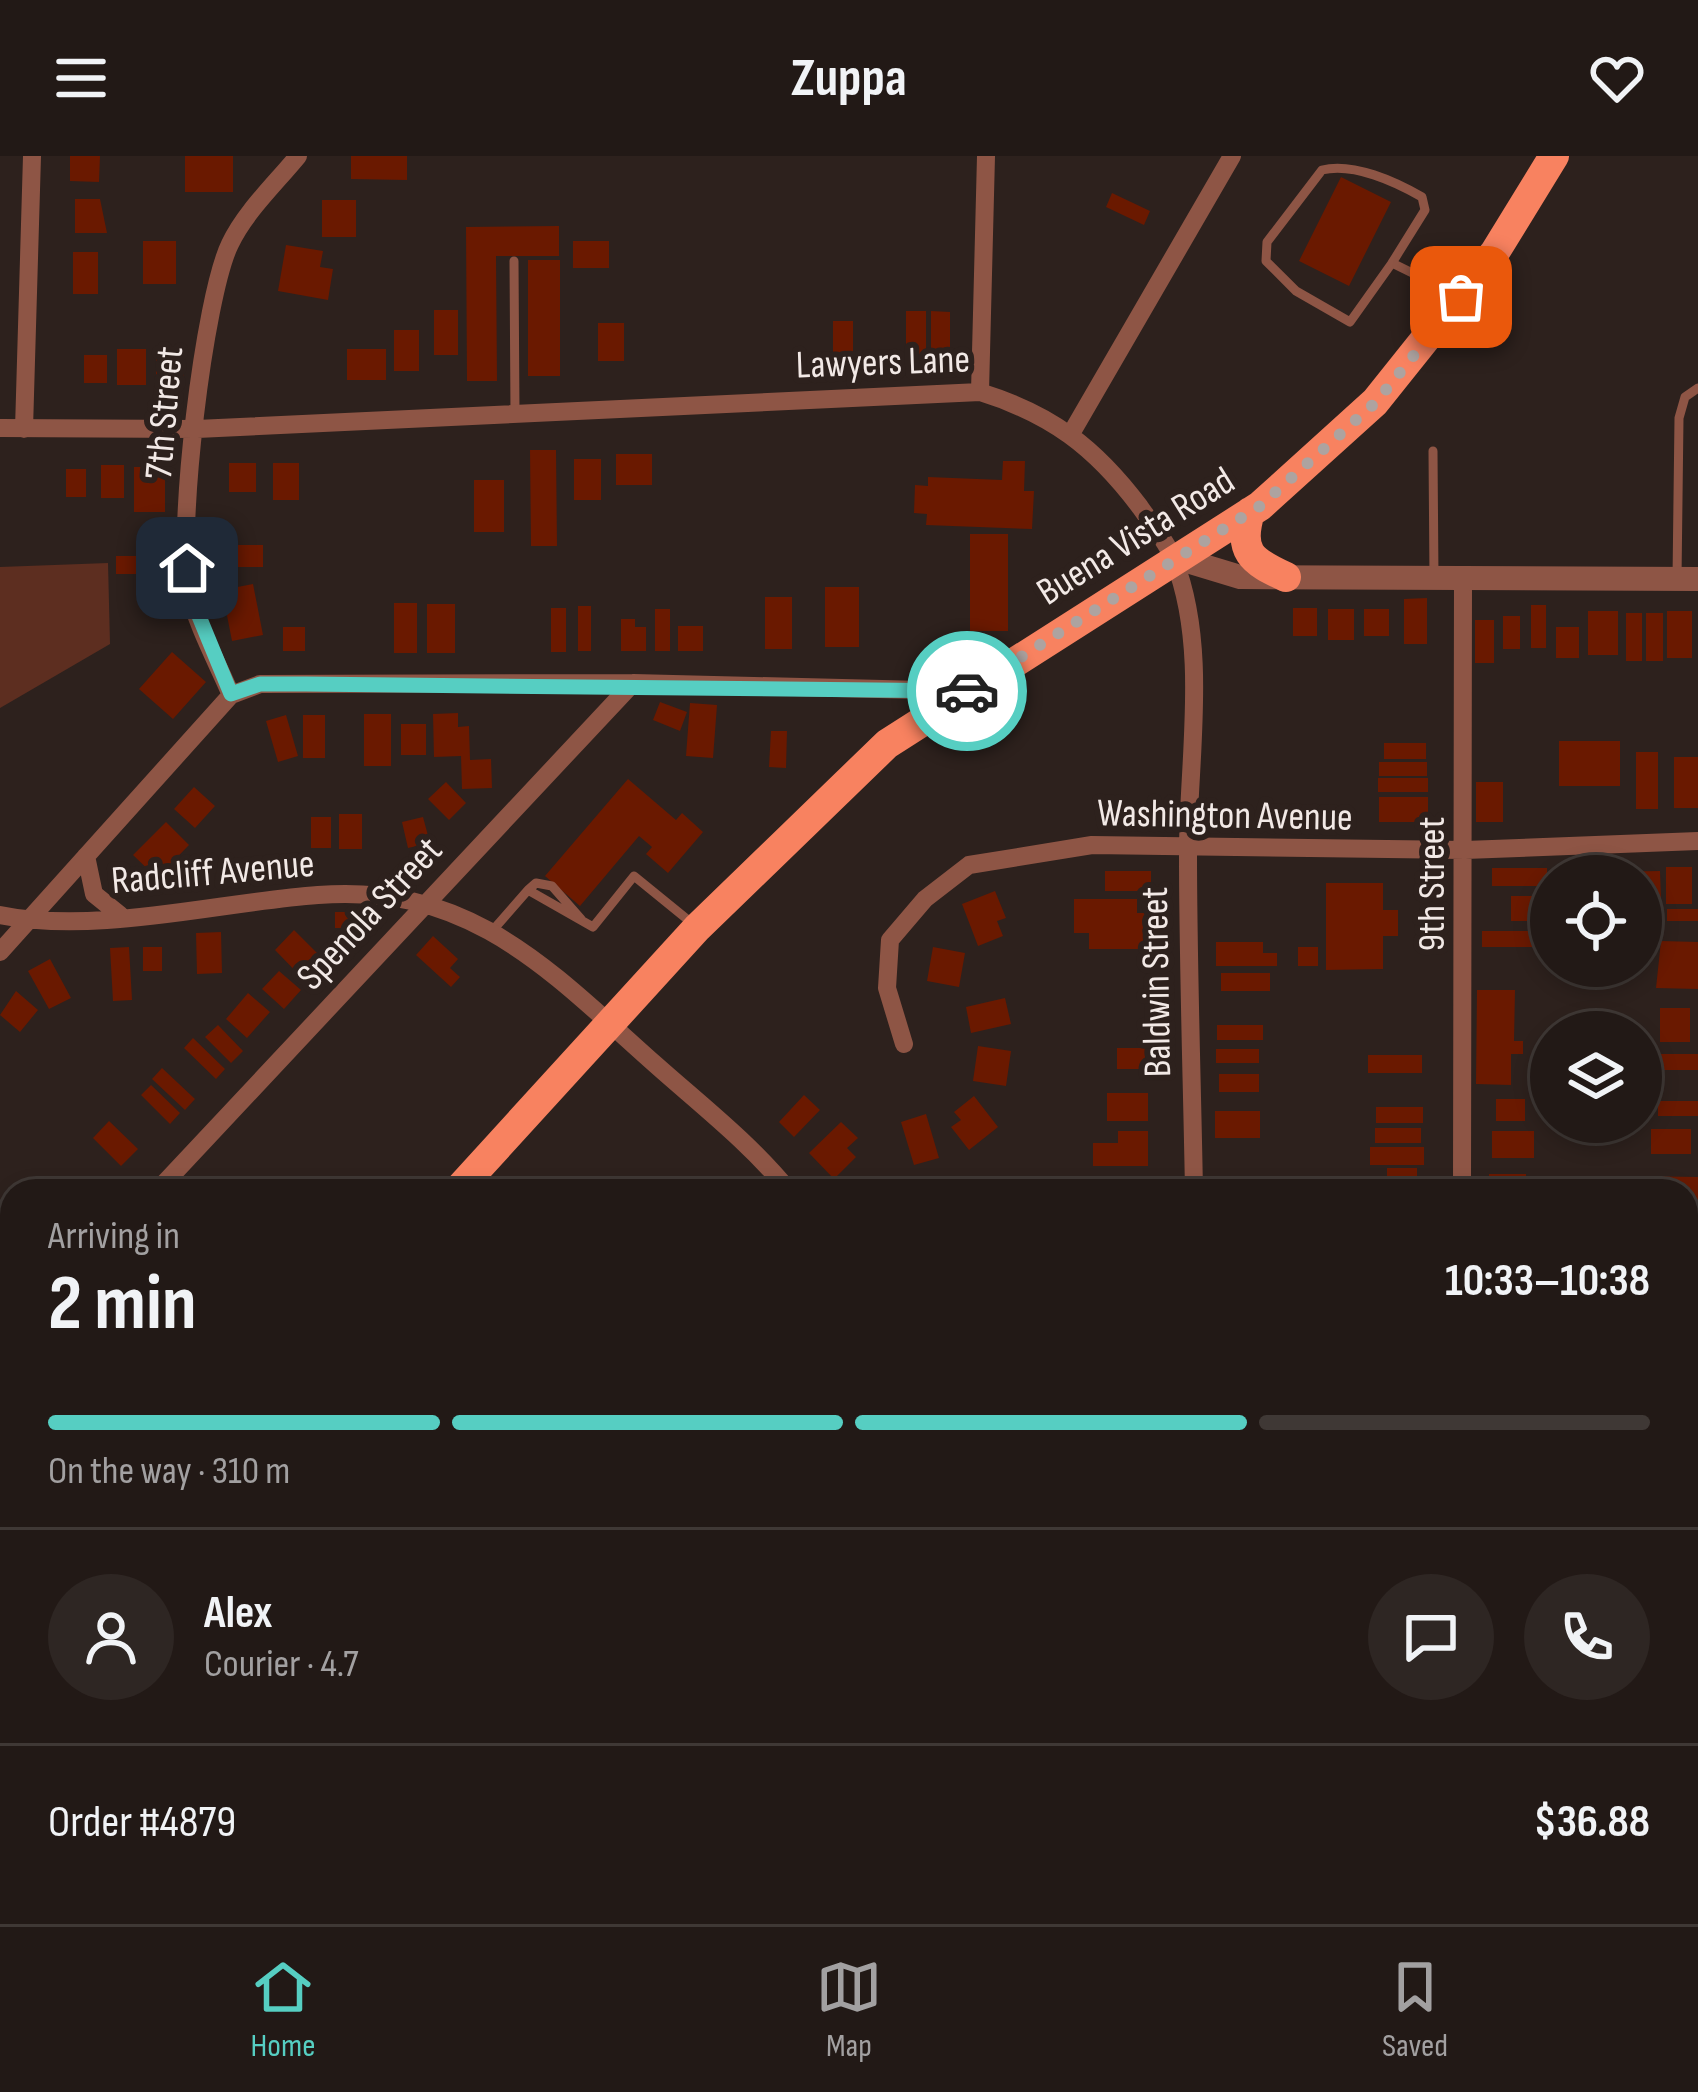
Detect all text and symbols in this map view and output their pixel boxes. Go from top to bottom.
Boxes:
icon: menu [48,45,114,111]
icon: heart [1584,45,1650,111]
text: Zuppa [791,46,907,111]
pin [1410,246,1512,348]
icon: bag [1428,264,1494,330]
street label: Lawyers Lane [795,336,971,390]
street label: 7th Street [136,345,194,481]
street label: Buena Vista Road [1029,458,1243,616]
pin [136,517,238,619]
icon: home [154,535,220,601]
courier [907,631,1027,751]
icon: car [934,658,1000,724]
street label: Washington Avenue [1097,790,1353,842]
street label: 9th Street [1409,817,1456,951]
street label: Spenola Street [287,828,453,1000]
street label: Radcliff Avenue [110,841,316,905]
map controls [1530,855,1662,1143]
button: locate [1530,855,1662,987]
street label: Baldwin Street [1132,886,1182,1078]
button: layers [1530,1011,1662,1143]
text: Arriving in [48,1213,180,1260]
text: 10:33–10:38 [1445,1254,1650,1309]
text: 2 min [48,1258,197,1351]
text: On the way · 310 m [48,1448,290,1495]
button: person [48,1574,174,1700]
button: chat [1368,1574,1494,1700]
button: phone [1524,1574,1650,1700]
text: Alex [204,1586,272,1641]
text: Courier · 4.7 [204,1641,359,1688]
text: Order #4879 [48,1795,236,1850]
text: $36.88 [1534,1795,1650,1850]
tab: Home [250,1954,316,2066]
tab: Map [816,1954,882,2066]
tab: Saved [1382,1954,1448,2066]

